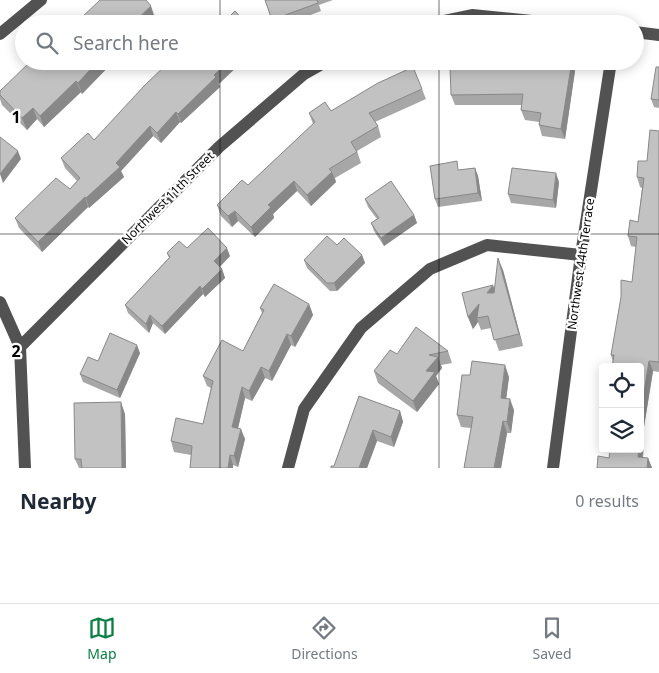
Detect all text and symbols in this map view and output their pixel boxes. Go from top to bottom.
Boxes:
search box [15,15,644,70]
icon: search [33,29,61,57]
text: Search here [73,30,179,56]
text: 1 [11,106,21,128]
street label: Northwest 11th Street [118,147,218,248]
street label: Northwest 44th Terrace [563,197,598,331]
text: 2 [11,340,21,362]
map controls [599,363,644,453]
button: locate [599,363,644,408]
button: layers [599,408,644,453]
text: Nearby [20,487,96,515]
text: 0 results [575,490,639,512]
tab: Map [87,614,117,663]
tab: Directions [291,614,358,663]
tab: Saved [532,614,572,663]

